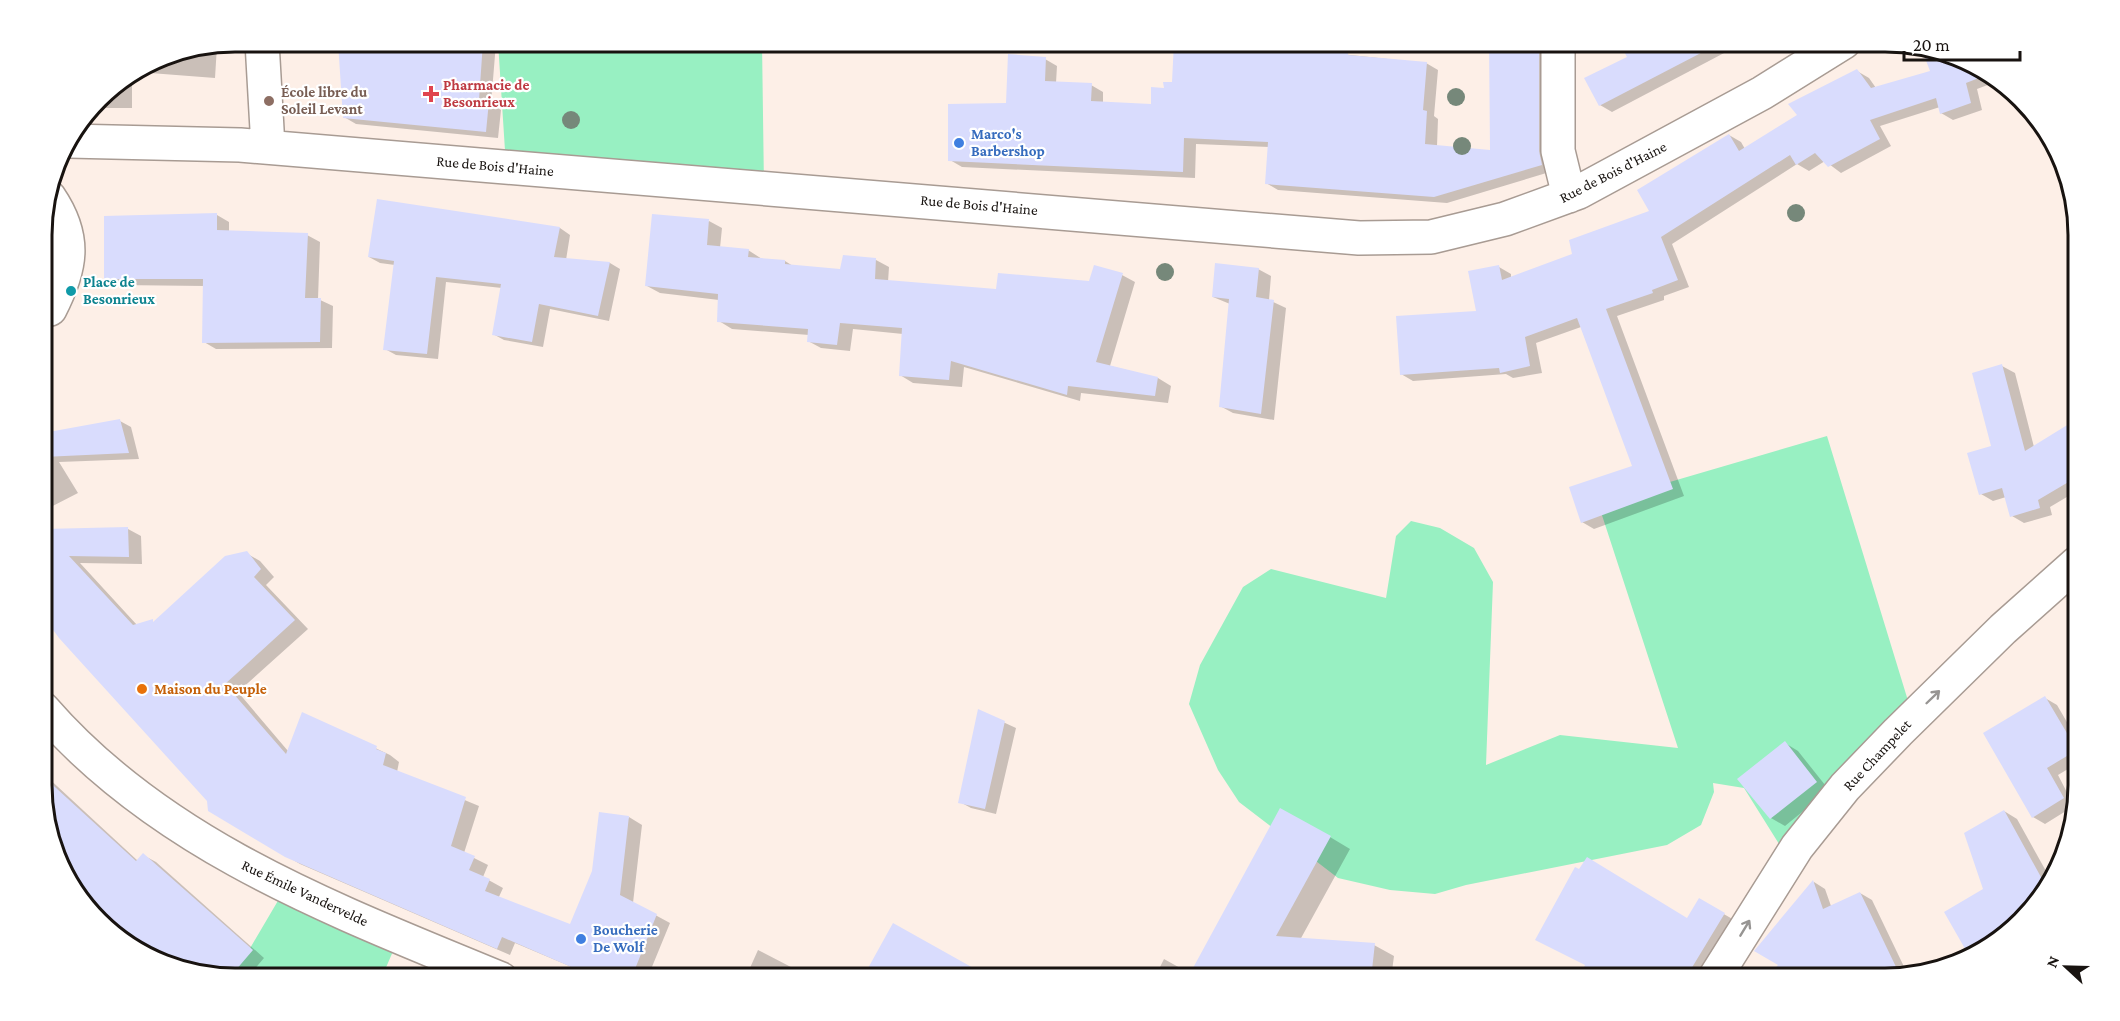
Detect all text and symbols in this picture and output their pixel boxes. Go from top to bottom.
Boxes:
scale bar [1904,24,2020,62]
text: 20 m [1913,35,1950,55]
place label: Pharmacie de Besonrieux [443,77,529,110]
place label: École libre du Soleil Levant [281,84,368,117]
marker: Pharmacie de Besonrieux [424,87,438,101]
marker: École libre du Soleil Levant [262,94,276,108]
place label: Marco's Barbershop [971,126,1045,159]
marker: Marco's Barbershop [952,136,966,150]
street label: Rue de Bois d'Haine [1557,138,1669,206]
street label: Rue de Bois d'Haine [436,153,555,179]
street label: Rue de Bois d'Haine [920,192,1039,218]
place label: Place de Besonrieux [83,274,155,307]
marker: Place de Besonrieux [64,284,78,298]
place label: Maison du Peuple [154,681,267,697]
marker: Maison du Peuple [135,682,149,696]
one-way arrow [1926,690,1941,704]
street label: Rue Champelet [1840,715,1915,795]
street label: Rue Émile Vandervelde [239,857,371,929]
one-way arrow [1739,920,1751,937]
place label: Boucherie De Wolf [593,922,658,955]
marker: Boucherie De Wolf [574,932,588,946]
north arrow [2036,937,2096,997]
text: N [2043,953,2063,970]

